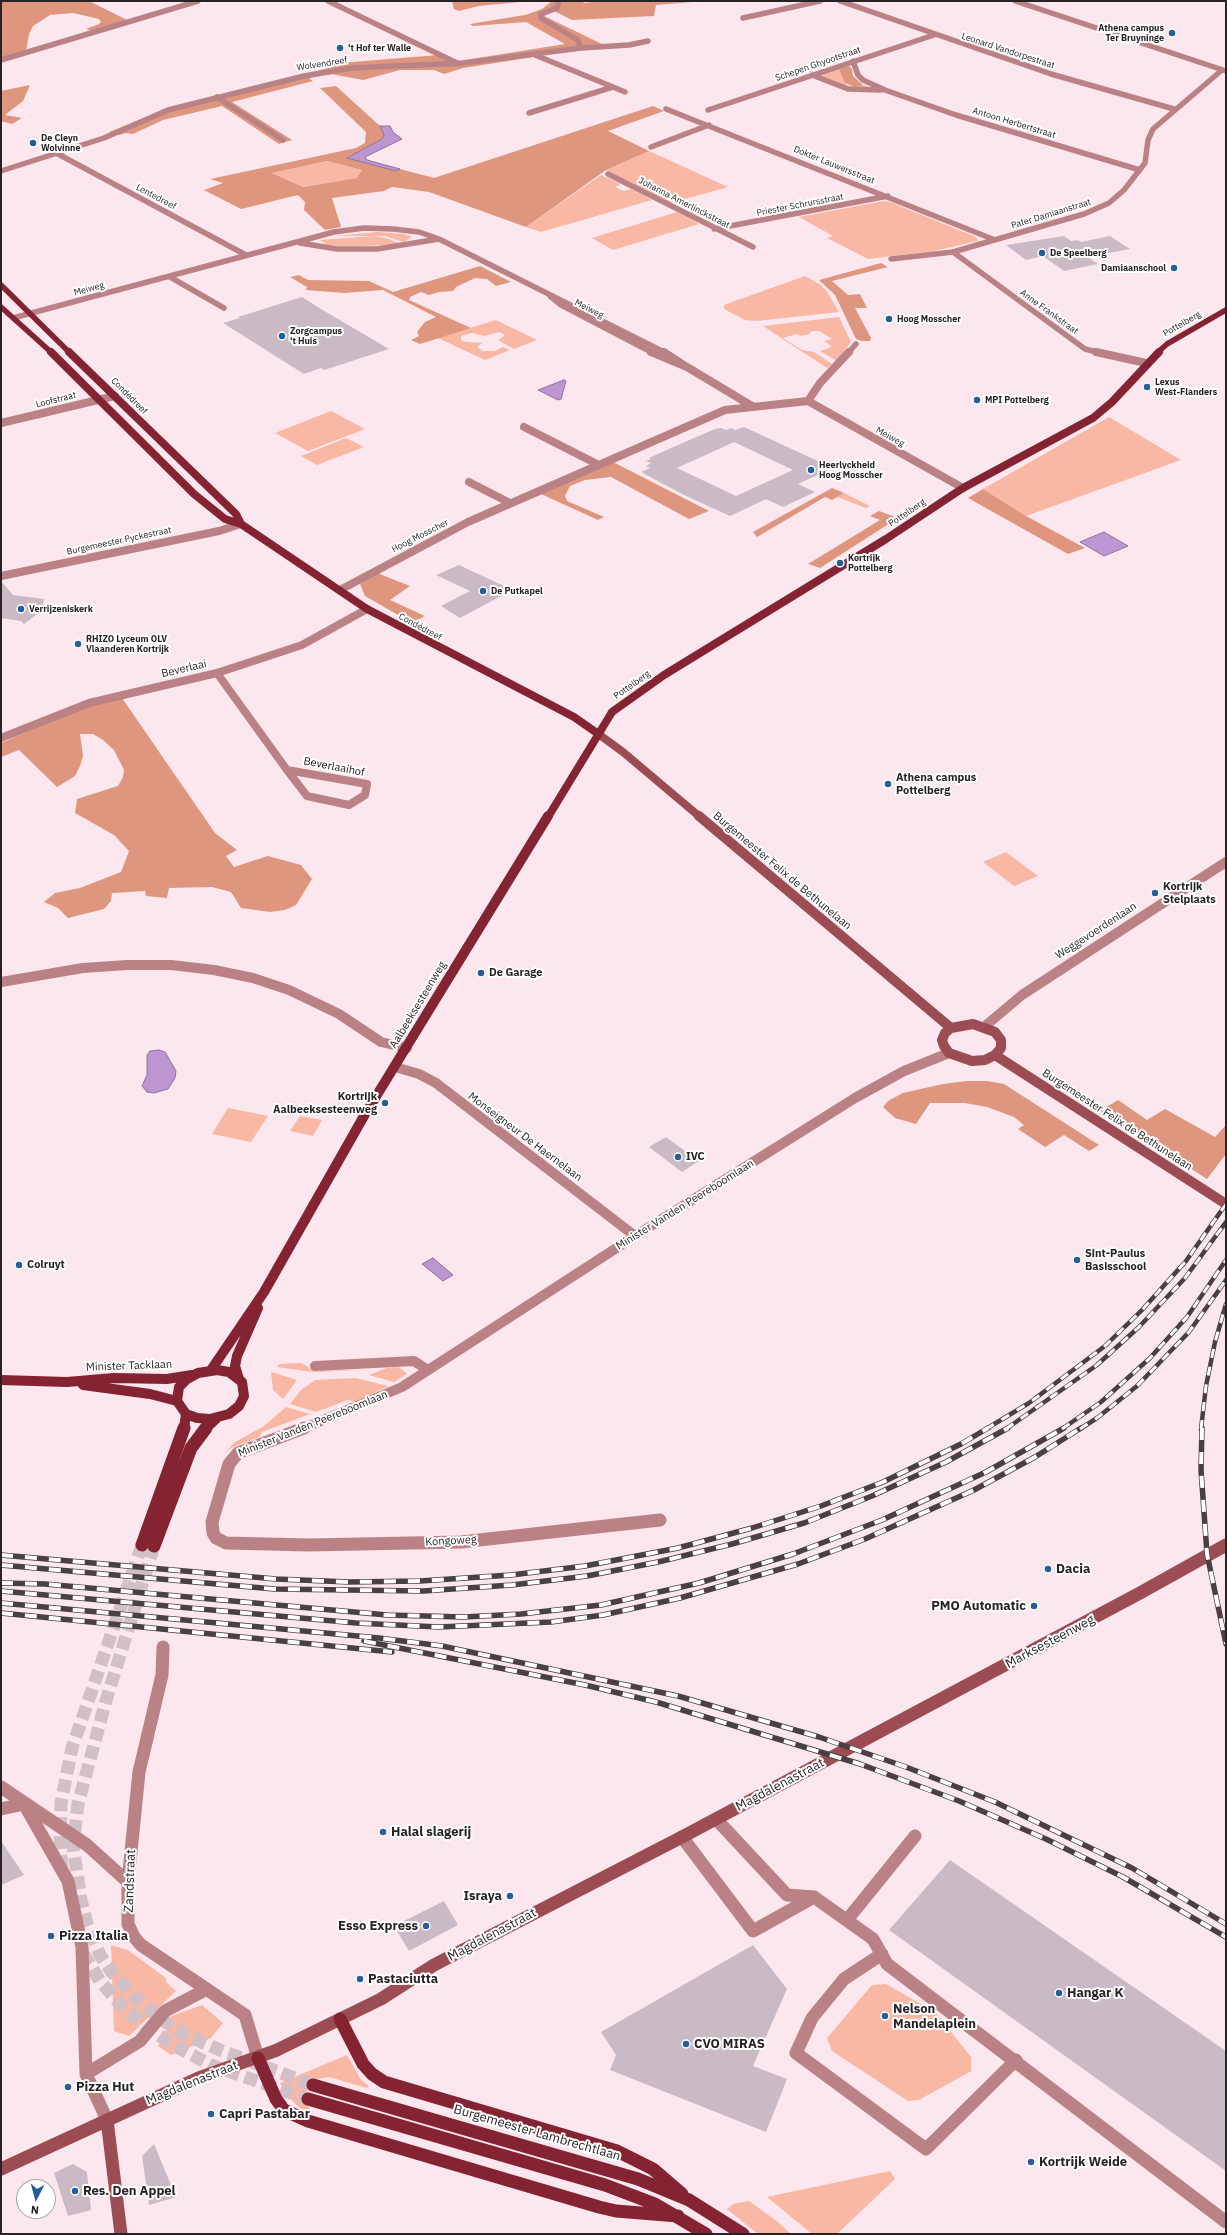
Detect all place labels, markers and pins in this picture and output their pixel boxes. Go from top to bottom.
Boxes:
place label: Athena campus Ter Bruyninge [1098,23,1164,44]
marker: Athena campus Ter Bruyninge [1167,28,1177,38]
marker: 't Hof ter Walle [335,43,345,53]
place label: 't Hof ter Walle [348,43,411,53]
place label: De Cleyn Wolvinne [41,133,80,154]
marker: De Cleyn Wolvinne [28,138,38,148]
marker: De Speelberg [1037,248,1047,258]
place label: De Speelberg [1050,248,1106,258]
place label: Damiaanschool [1101,263,1166,273]
marker: Damiaanschool [1169,263,1179,273]
marker: Hoog Mosscher [884,314,894,324]
place label: Hoog Mosscher [897,314,961,324]
place label: Zorgcampus 't Huis [290,326,342,347]
marker: Zorgcampus 't Huis [277,331,287,341]
place label: Lexus West-Flanders [1155,377,1217,398]
marker: Lexus West-Flanders [1142,382,1152,392]
marker: MPI Pottelberg [972,395,982,405]
place label: MPI Pottelberg [985,395,1049,405]
place label: Heerlyckheid Hoog Mosscher [819,460,883,481]
marker: Heerlyckheid Hoog Mosscher [806,465,816,475]
place label: Kortrijk Pottelberg [848,553,892,574]
marker: Kortrijk Pottelberg [835,558,845,568]
marker: De Putkapel [478,586,488,596]
place label: De Putkapel [491,586,543,596]
marker: Verrijzeniskerk [16,604,26,614]
place label: Verrijzeniskerk [29,604,93,614]
place label: RHIZO Lyceum OLV Vlaanderen Kortrijk [86,634,169,655]
marker: RHIZO Lyceum OLV Vlaanderen Kortrijk [73,639,83,649]
place label: Athena campus Pottelberg [896,771,976,797]
marker: Athena campus Pottelberg [883,779,893,789]
place label: Kortrijk Stelplaats [1163,880,1216,906]
marker: Kortrijk Stelplaats [1150,888,1160,898]
place label: De Garage [489,966,542,980]
marker: De Garage [476,968,486,978]
place label: Kortrijk Aalbeeksesteenweg [273,1090,377,1116]
marker: Kortrijk Aalbeeksesteenweg [380,1098,390,1108]
place label: IVC [686,1150,705,1164]
marker: IVC [673,1152,683,1162]
place label: Sint-Paulus Basisschool [1085,1247,1146,1273]
marker: Sint-Paulus Basisschool [1072,1255,1082,1265]
place label: Colruyt [27,1258,65,1272]
marker: Colruyt [14,1260,24,1270]
place label: Dacia [1056,1561,1090,1577]
marker: Dacia [1043,1564,1053,1574]
place label: PMO Automatic [931,1598,1026,1614]
marker: PMO Automatic [1029,1601,1039,1611]
place label: Halal slagerij [391,1824,471,1840]
marker: Halal slagerij [378,1827,388,1837]
place label: Israya [463,1888,502,1904]
marker: Israya [505,1891,515,1901]
place label: Esso Express [338,1918,418,1934]
marker: Esso Express [421,1921,431,1931]
place label: Pizza Italia [59,1928,128,1944]
marker: Pizza Italia [46,1931,56,1941]
place label: Pastaciutta [368,1971,438,1987]
marker: Pastaciutta [355,1974,365,1984]
place label: Hangar K [1067,1985,1123,2001]
marker: Hangar K [1054,1988,1064,1998]
place label: Nelson Mandelaplein [893,2001,976,2032]
marker: Nelson Mandelaplein [880,2011,890,2021]
place label: CVO MIRAS [694,2036,765,2052]
marker: CVO MIRAS [681,2039,691,2049]
place label: Pizza Hut [76,2079,134,2095]
marker: Pizza Hut [63,2082,73,2092]
place label: Capri Pastabar [219,2106,310,2122]
marker: Capri Pastabar [206,2109,216,2119]
place label: Kortrijk Weide [1039,2154,1127,2170]
marker: Kortrijk Weide [1026,2157,1036,2167]
place label: Res. Den Appel [83,2183,176,2199]
marker: Res. Den Appel [70,2186,80,2196]

